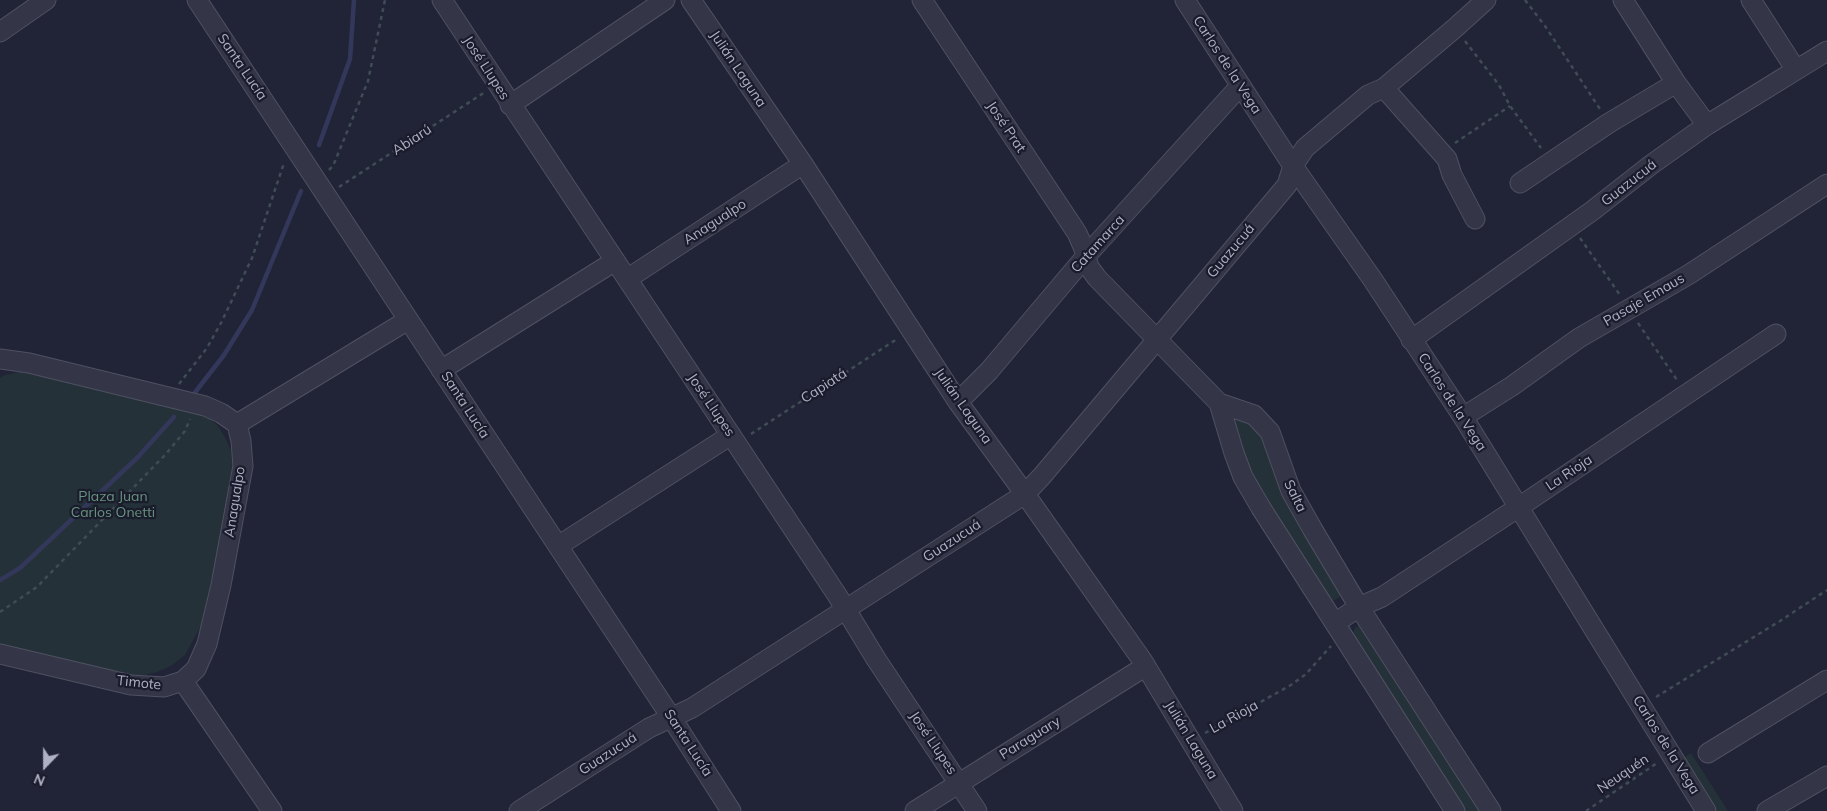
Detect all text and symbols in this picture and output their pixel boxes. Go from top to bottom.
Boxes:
street label: Carlos de la Vega [1189,13,1265,117]
street label: Julián Laguna [706,28,770,110]
street label: Santa Lucía [214,31,270,103]
street label: José Llupes [459,33,513,103]
street label: José Prat [983,98,1029,156]
street label: Abiarú [389,121,435,159]
street label: Guazucuá [1598,156,1660,210]
street label: Anagualpo [680,195,750,249]
street label: Catamarca [1068,212,1128,276]
street label: Guazucuá [1204,221,1258,281]
street label: Pasaje Emaus [1600,270,1688,330]
street label: Carlos de la Vega [1414,350,1490,454]
street label: Capiatá [798,365,850,407]
street label: Julián Laguna [931,365,995,447]
street label: Santa Lucía [437,368,493,442]
street label: José Llupes [684,370,738,440]
street label: La Rioja [1543,451,1595,495]
street label: Anagualpo [221,465,249,539]
street label: Salta [1280,477,1310,515]
park label: Plaza Juan Carlos Onetti [71,489,155,522]
street label: Guazucuá [920,516,984,566]
street label: Timote [116,672,162,694]
street label: Carlos de la Vega [1629,693,1703,797]
street label: La Rioja [1207,697,1261,737]
street label: Julián Laguna [1161,698,1221,782]
street label: Santa Lucía [660,706,716,780]
street label: José Llupes [906,708,960,778]
street label: Paraguary [997,713,1063,763]
street label: Guazucuá [576,729,640,779]
north arrow [20,741,70,791]
street label: Neuquén [1594,751,1652,797]
text: N [31,770,48,790]

